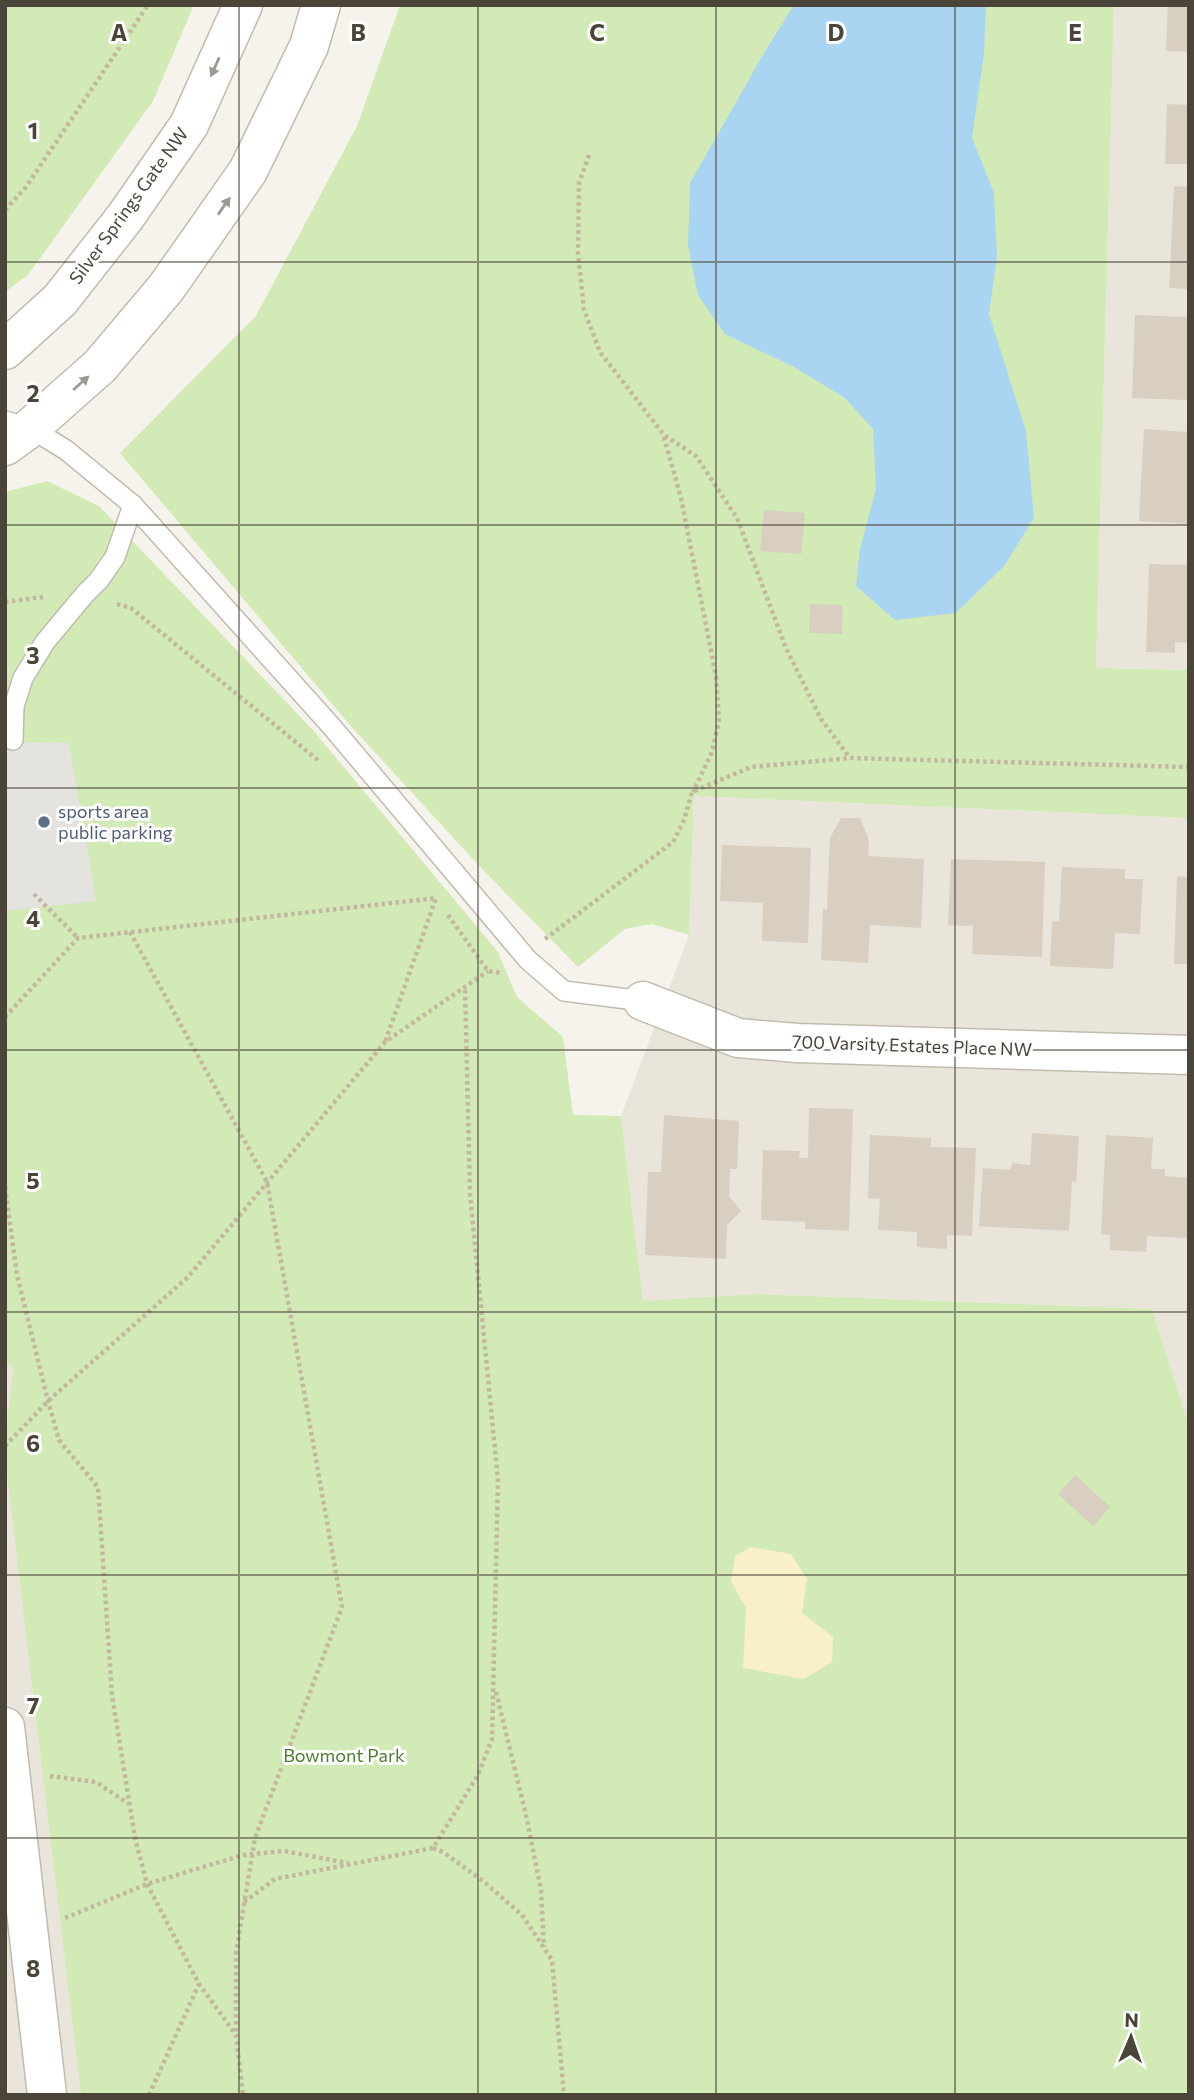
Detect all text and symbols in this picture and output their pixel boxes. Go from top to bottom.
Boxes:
text: A [111,18,128,46]
text: B [350,18,366,46]
text: C [589,18,605,46]
text: D [828,18,845,46]
text: E [1068,18,1082,46]
one-way arrow [209,57,220,78]
text: 1 [28,116,38,144]
street label: Silver Springs Gate NW [64,123,192,288]
one-way arrow [217,197,231,215]
one-way arrow [72,375,90,391]
text: 2 [26,379,40,407]
text: 3 [26,641,40,669]
place label: sports area public parking [58,800,173,843]
marker: sports area public parking [36,814,52,830]
text: 4 [26,904,40,932]
street label: 700 Varsity Estates Place NW [792,1030,1032,1060]
text: 5 [26,1166,40,1194]
text: 6 [26,1429,40,1457]
text: 7 [27,1691,39,1719]
park label: Bowmont Park [283,1744,405,1766]
text: 8 [26,1954,40,1982]
north arrow [1096,2002,1166,2072]
text: N [1124,2008,1139,2031]

